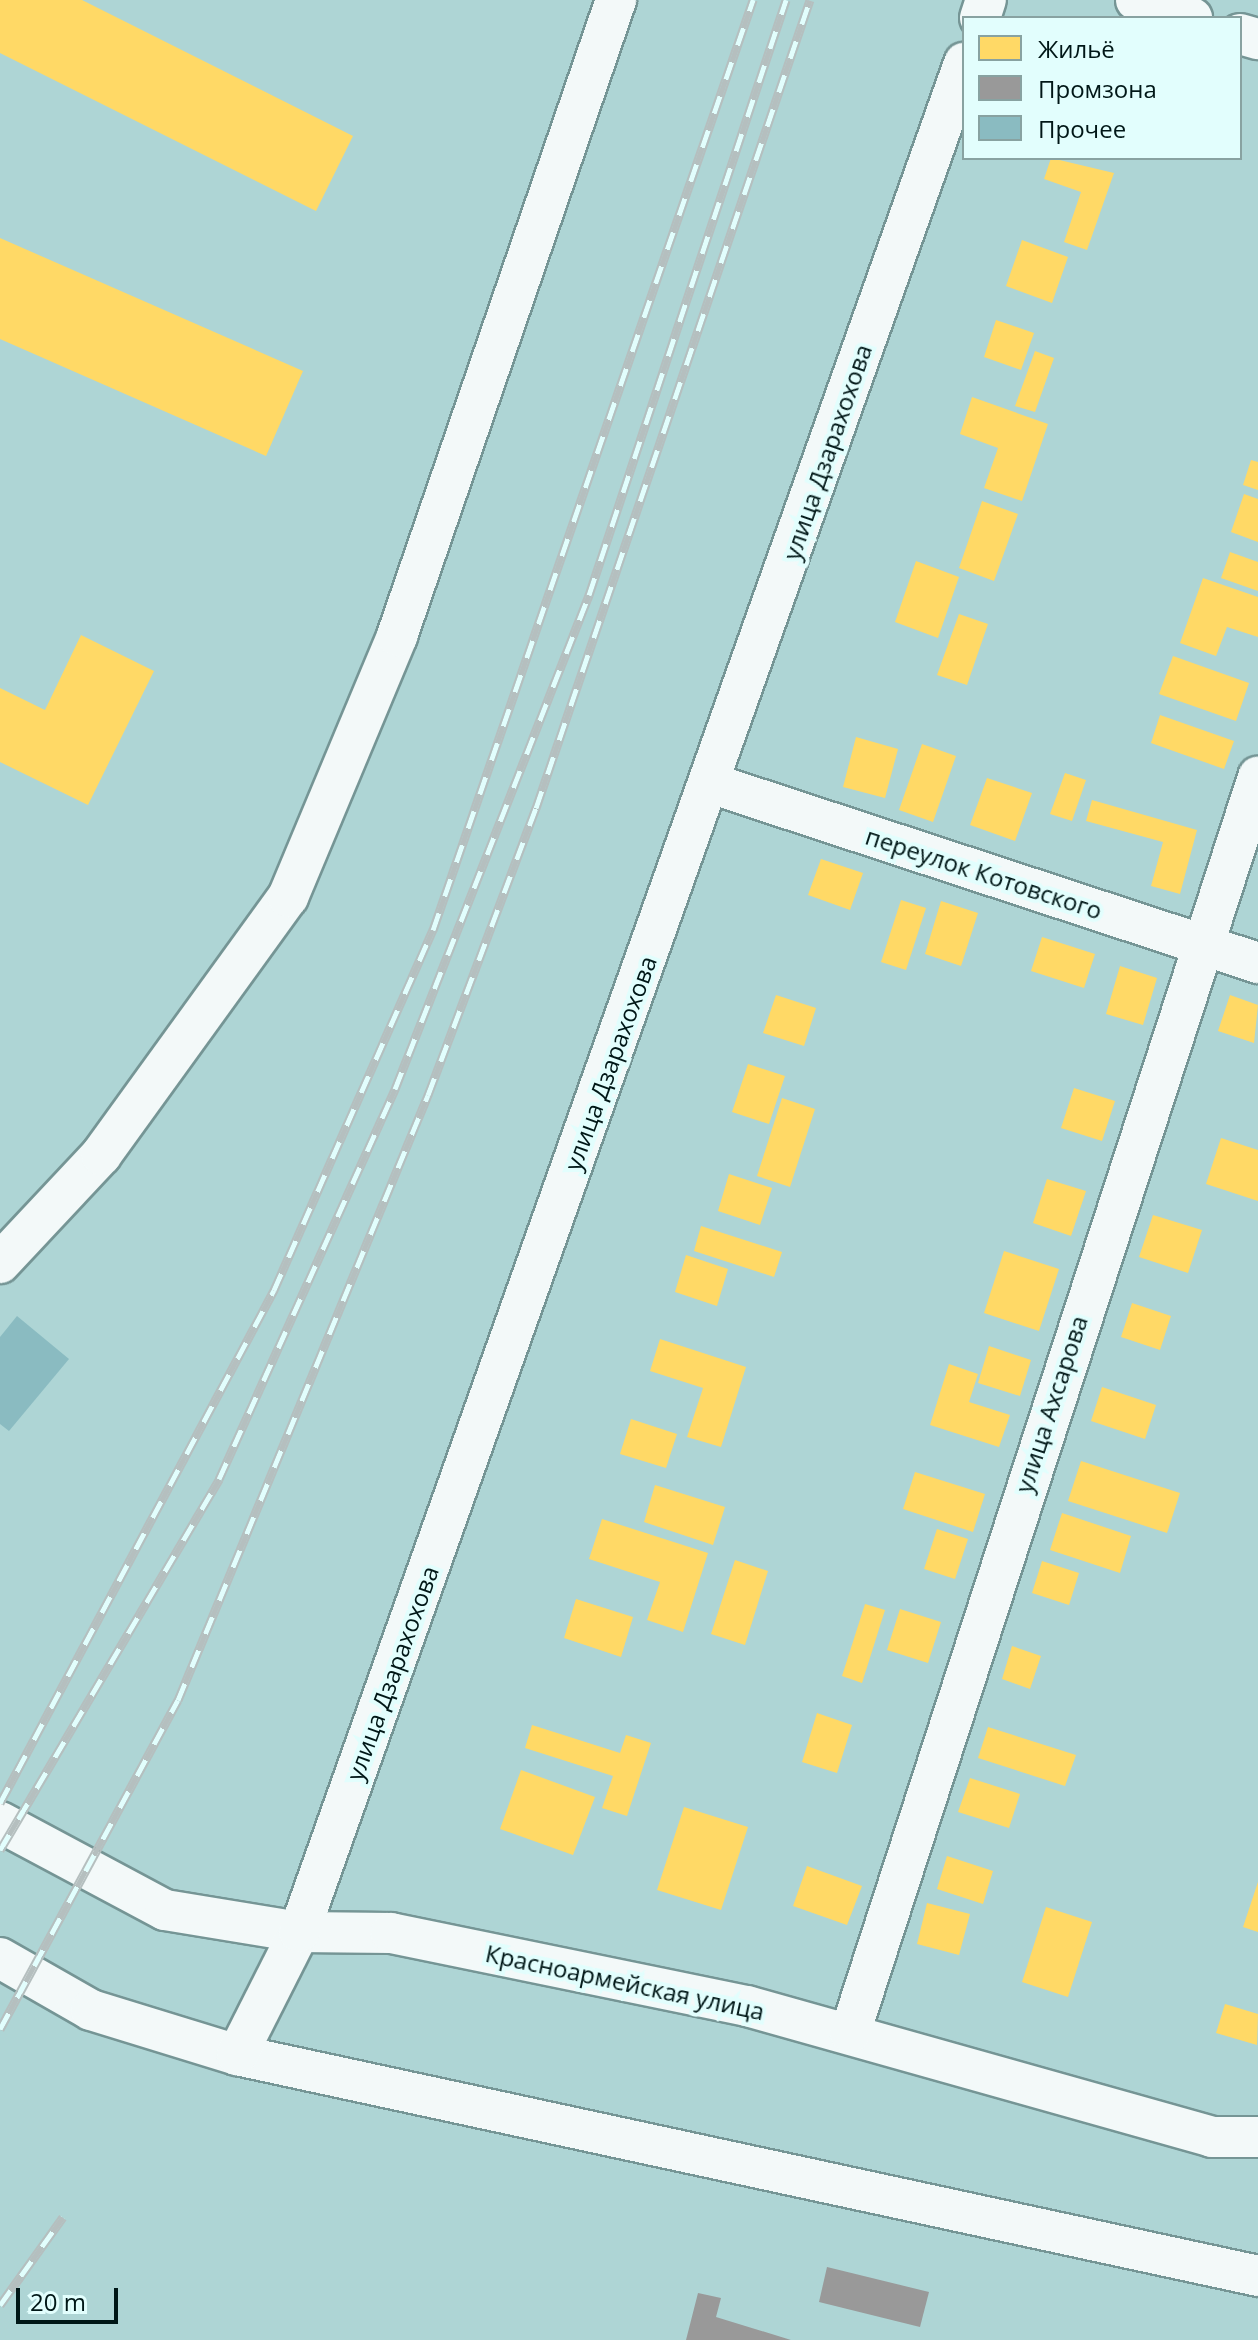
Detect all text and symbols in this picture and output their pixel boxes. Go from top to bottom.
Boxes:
legend [962,16,1242,160]
text: Жильё [1038,32,1115,65]
text: Промзона [1038,72,1157,105]
text: Прочее [1038,112,1126,145]
street label: улица Дзарахохова [777,340,877,564]
street label: переулок Котовского [862,821,1106,925]
street label: улица Дзарахохова [558,952,662,1174]
street label: улица Ахсарова [1009,1312,1093,1496]
street label: улица Дзарахохова [340,1562,444,1784]
street label: Красноармейская улица [483,1938,767,2026]
scale bar [20,2272,122,2322]
text: 20 m [30,2285,86,2318]

